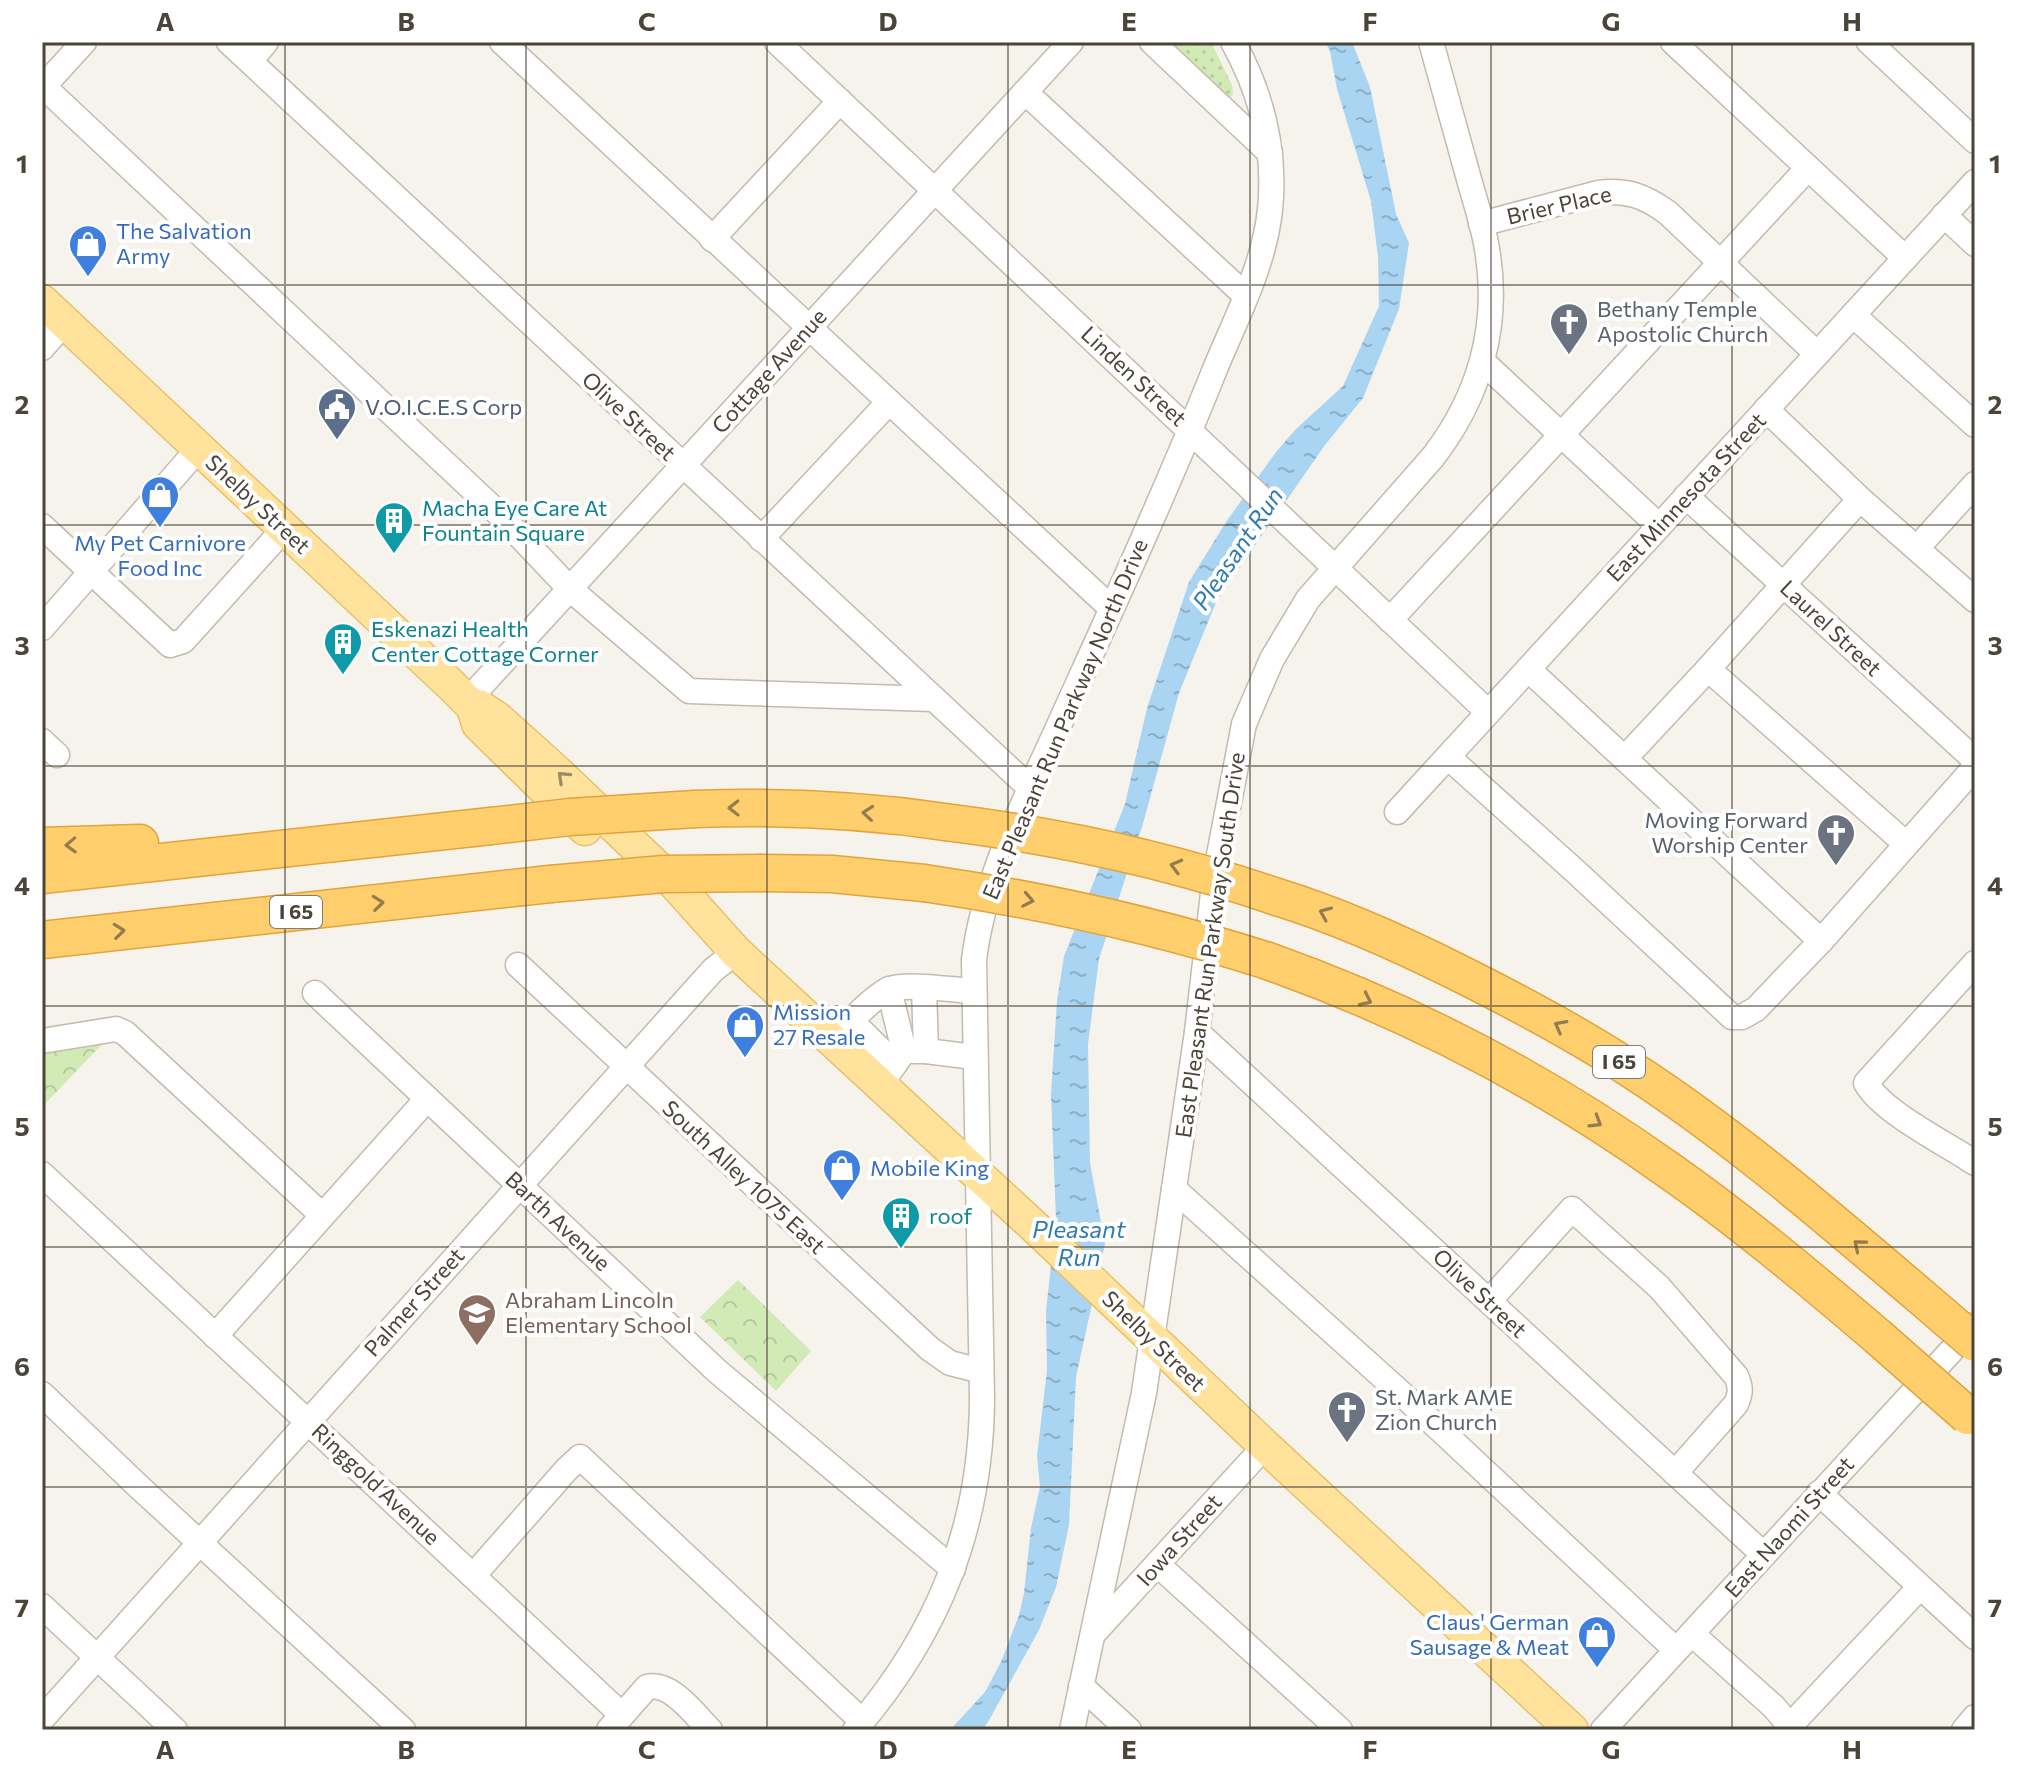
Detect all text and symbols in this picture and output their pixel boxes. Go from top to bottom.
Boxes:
text: A [156,5,175,36]
text: B [397,5,415,36]
text: C [638,5,656,36]
text: D [878,5,898,36]
text: E [1121,5,1137,36]
text: F [1362,5,1378,36]
text: G [1602,5,1620,36]
text: H [1842,5,1862,36]
text: 1 [16,147,28,178]
text: 1 [1989,147,2001,178]
street label: Brier Place [1504,179,1614,230]
place label: The Salvation Army [116,217,252,269]
shop icon: The Salvation Army [67,223,109,278]
place label: Bethany Temple Apostolic Church [1597,295,1768,347]
church icon: Bethany Temple Apostolic Church [1548,301,1590,356]
street label: Cottage Avenue [706,303,832,439]
street label: Linden Street [1076,320,1193,431]
street label: Olive Street [577,365,682,466]
public building icon: V.O.I.C.E.S Corp [316,386,358,441]
text: 2 [15,388,29,419]
text: 2 [1988,388,2002,419]
place label: V.O.I.C.E.S Corp [365,393,522,420]
street label: East Minnesota Street [1600,407,1771,587]
street label: Shelby Street [200,448,316,559]
shop icon: My Pet Carnivore Food Inc [139,474,181,529]
water label: Pleasant Run [1185,482,1288,615]
place label: Macha Eye Care At Fountain Square [422,494,607,546]
building icon: Macha Eye Care At Fountain Square [373,500,415,555]
place label: My Pet Carnivore Food Inc [74,529,246,581]
street label: East Pleasant Run Parkway North Drive [976,534,1153,903]
street label: Laurel Street [1775,574,1887,681]
place label: Eskenazi Health Center Cottage Corner [371,615,599,667]
building icon: Eskenazi Health Center Cottage Corner [322,621,364,676]
text: 3 [14,629,30,660]
text: 3 [1987,629,2003,660]
street label: East Pleasant Run Parkway South Drive [1169,750,1250,1139]
one-way arrow [558,772,572,787]
one-way arrow [727,799,740,817]
one-way arrow [861,805,874,822]
place label: Moving Forward Worship Center [1644,806,1808,858]
church icon: Moving Forward Worship Center [1815,812,1857,867]
one-way arrow [64,836,77,854]
one-way arrow [1170,858,1184,875]
text: 4 [14,869,30,900]
text: 4 [1987,869,2003,900]
one-way arrow [1021,891,1035,908]
one-way arrow [371,895,385,912]
road number: I 65 [270,896,322,928]
one-way arrow [1319,907,1333,923]
one-way arrow [113,922,126,939]
one-way arrow [1358,990,1373,1006]
place label: Mission 27 Resale [773,998,865,1050]
shop icon: Mission 27 Resale [724,1004,766,1059]
one-way arrow [1553,1020,1568,1035]
road number: I 65 [1593,1046,1645,1078]
street label: South Alley 1075 East [657,1094,831,1259]
text: 5 [14,1110,30,1141]
text: 5 [1987,1110,2003,1141]
one-way arrow [1587,1112,1602,1127]
shop icon: Mobile King [821,1147,863,1202]
place label: Mobile King [870,1154,989,1181]
street label: Barth Avenue [500,1165,616,1276]
building icon: roof [880,1195,922,1250]
place label: roof [929,1202,973,1229]
water label: Pleasant Run [1032,1214,1127,1271]
one-way arrow [1854,1240,1869,1255]
street label: Palmer Street [358,1242,469,1362]
street label: Olive Street [1428,1242,1533,1343]
street label: Shelby Street [1097,1285,1212,1397]
place label: Abraham Lincoln Elementary School [505,1286,692,1338]
school or university icon: Abraham Lincoln Elementary School [456,1292,498,1347]
text: 6 [14,1350,30,1381]
text: 6 [1987,1350,2003,1381]
place label: St. Mark AME Zion Church [1375,1383,1513,1435]
church icon: St. Mark AME Zion Church [1326,1389,1368,1444]
street label: Ringgold Avenue [307,1417,446,1550]
street label: East Naomi Street [1718,1451,1859,1603]
street label: Iowa Street [1130,1488,1227,1591]
text: 7 [15,1591,29,1622]
text: 7 [1988,1591,2002,1622]
place label: Claus' German Sausage & Meat [1410,1608,1569,1660]
shop icon: Claus' German Sausage & Meat [1576,1614,1618,1669]
text: A [156,1733,175,1764]
text: B [397,1733,415,1764]
text: C [638,1733,656,1764]
text: D [878,1733,898,1764]
text: E [1121,1733,1137,1764]
text: F [1362,1733,1378,1764]
text: G [1602,1733,1620,1764]
text: H [1842,1733,1862,1764]

